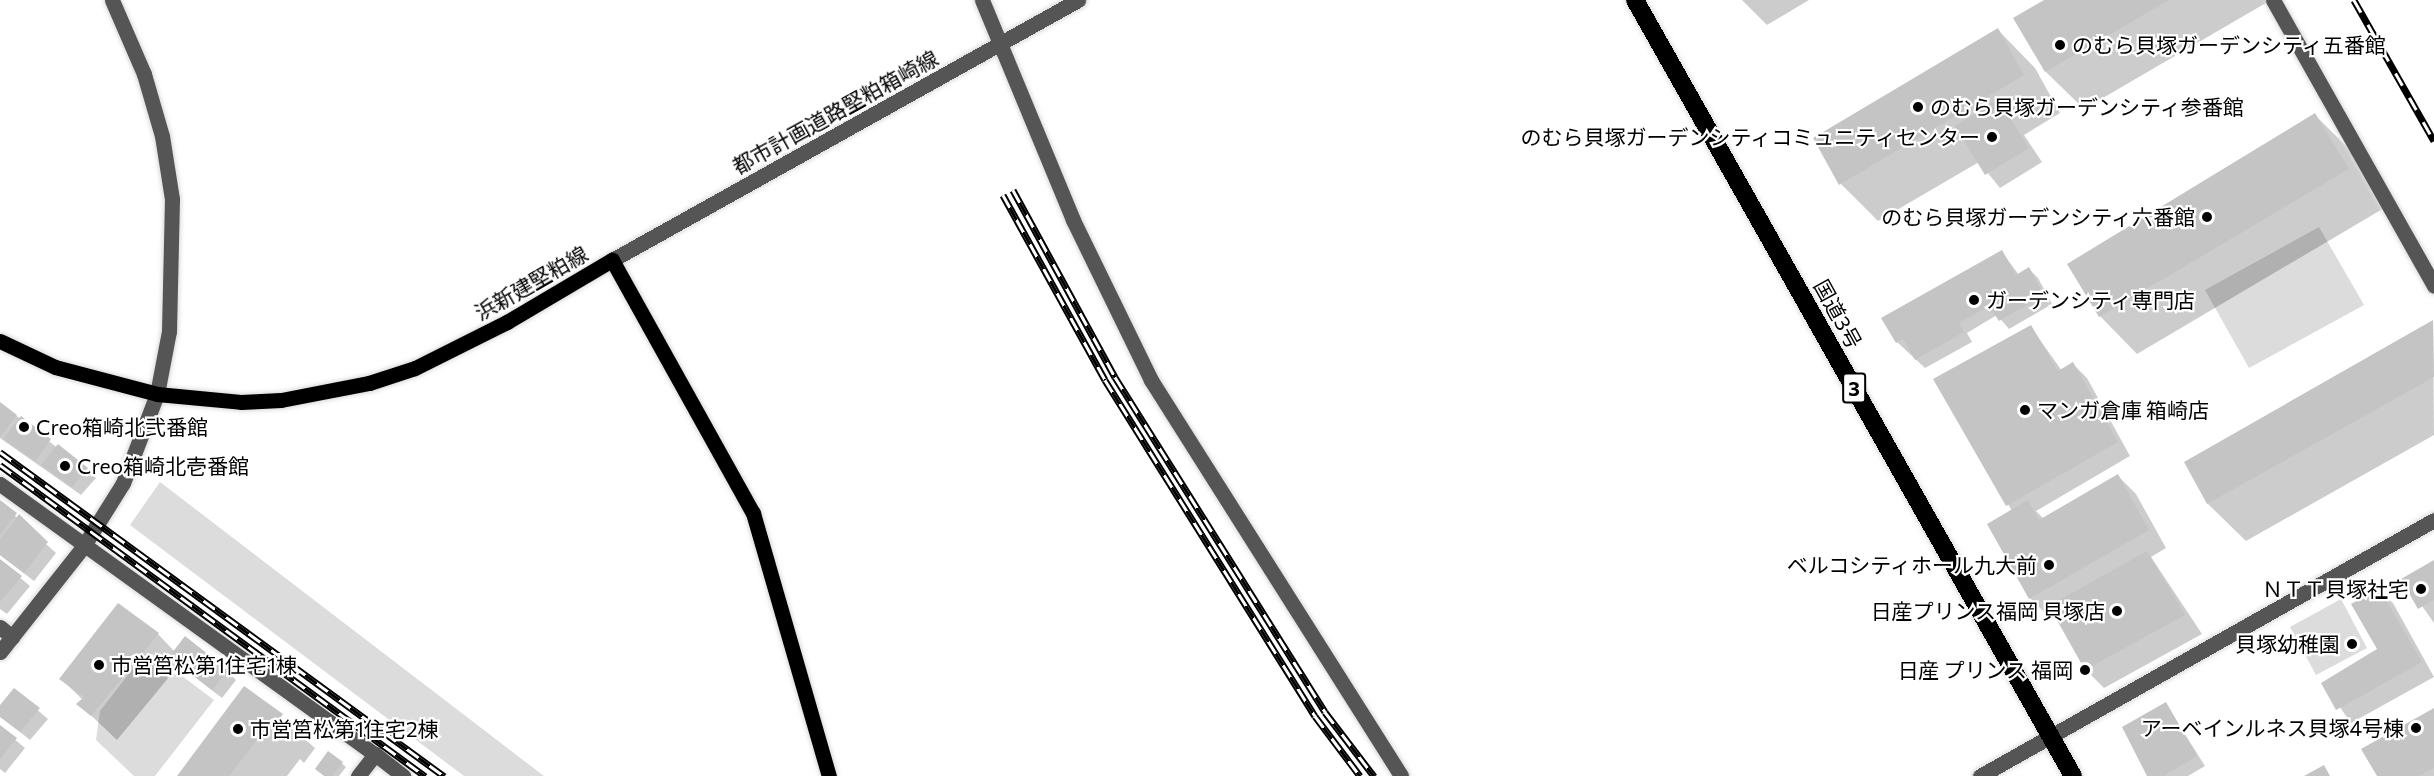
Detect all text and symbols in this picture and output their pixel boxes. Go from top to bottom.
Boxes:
place label: のむら貝塚ガーデンシティ五番館 [2072,32,2387,58]
marker: のむら貝塚ガーデンシティ五番館 [2053,38,2067,52]
street label: 都市計画道路堅粕箱崎線 [728,45,942,179]
place label: のむら貝塚ガーデンシティ参番館 [1930,94,2245,120]
marker: のむら貝塚ガーデンシティ参番館 [1911,100,1925,114]
place label: のむら貝塚ガーデンシティコミュニティセンター [1518,124,1980,150]
marker: のむら貝塚ガーデンシティコミュニティセンター [1985,130,1999,144]
place label: のむら貝塚ガーデンシティ六番館 [1880,204,2195,230]
marker: のむら貝塚ガーデンシティ六番館 [2200,210,2214,224]
street label: 浜新建堅粕線 [470,241,592,325]
street label: 国道3号 [1809,275,1867,353]
place label: ガーデンシティ専門店 [1986,287,2196,313]
marker: ガーデンシティ専門店 [1967,293,1981,307]
road number: 3 [1842,371,1866,405]
place label: マンガ倉庫 箱崎店 [2037,397,2209,423]
marker: マンガ倉庫 箱崎店 [2018,403,2032,417]
place label: Creo箱崎北弐番館 [36,414,208,440]
marker: Creo箱崎北弐番館 [17,420,31,434]
place label: Creo箱崎北壱番館 [77,453,249,479]
marker: Creo箱崎北壱番館 [58,459,72,473]
place label: ベルコシティホール九大前 [1785,552,2037,578]
marker: ベルコシティホール九大前 [2042,558,2056,572]
place label: ＮＴＴ貝塚社宅 [2262,576,2409,602]
marker: ＮＴＴ貝塚社宅 [2414,582,2428,596]
place label: 日産プリンス福岡 貝塚店 [1870,598,2105,624]
marker: 日産プリンス福岡 貝塚店 [2110,604,2124,618]
place label: 貝塚幼稚園 [2235,631,2340,657]
marker: 貝塚幼稚園 [2345,637,2359,651]
place label: 市営筥松第1住宅1棟 [111,652,297,678]
place label: 日産 プリンス 福岡 [1897,657,2073,683]
marker: 市営筥松第1住宅1棟 [92,658,106,672]
marker: 日産 プリンス 福岡 [2078,663,2092,677]
place label: アーベインルネス貝塚4号棟 [2141,715,2404,741]
place label: 市営筥松第1住宅2棟 [250,716,439,742]
marker: アーベインルネス貝塚4号棟 [2409,721,2423,735]
marker: 市営筥松第1住宅2棟 [231,722,245,736]

